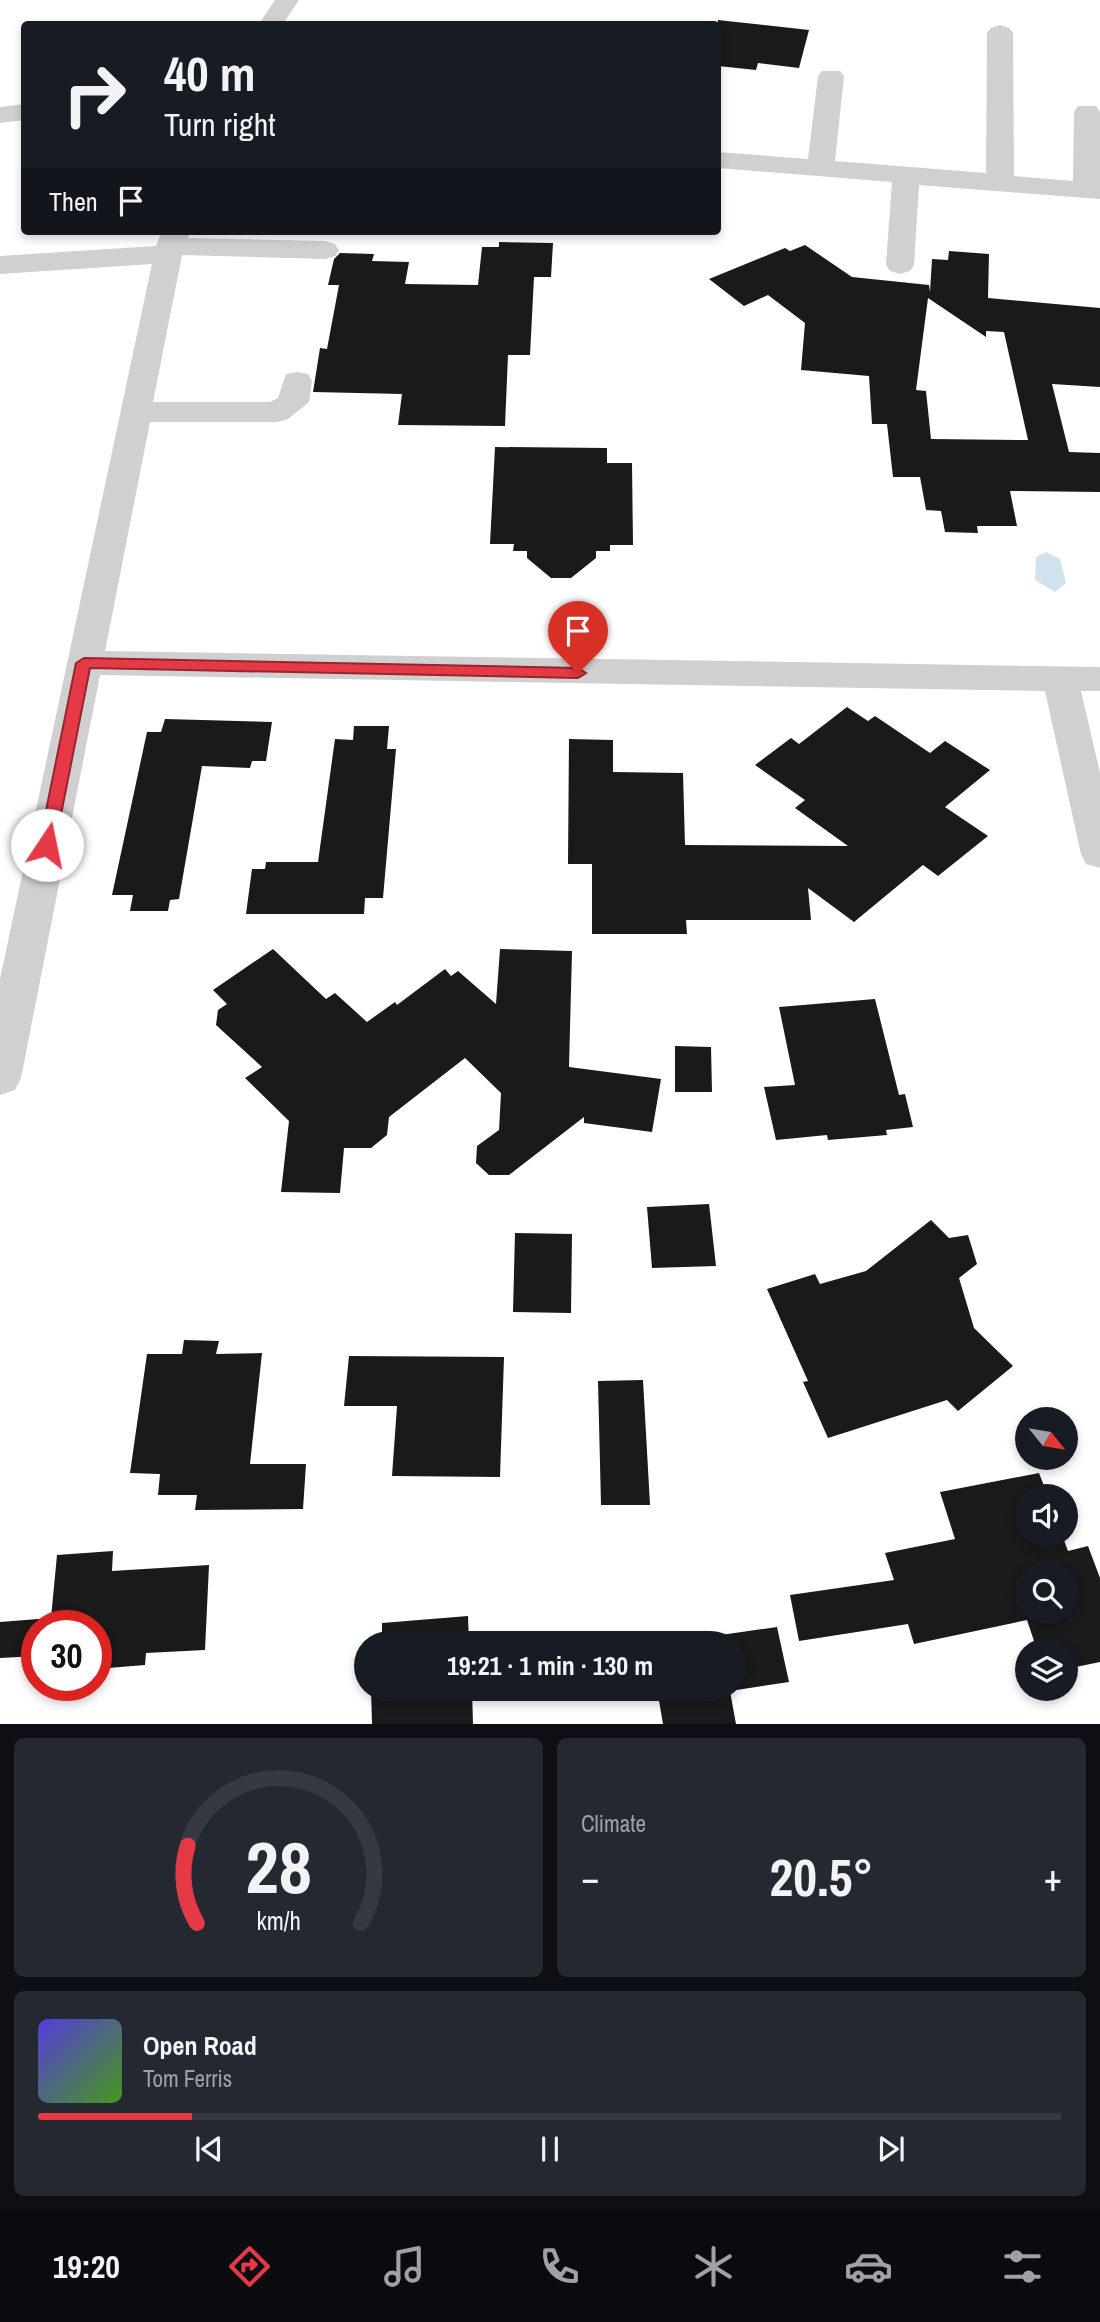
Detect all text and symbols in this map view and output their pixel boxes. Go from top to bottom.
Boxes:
text: 40 m [164,40,256,106]
icon: right [49,49,140,140]
text: Turn right [164,103,276,146]
icon: arrive [112,182,150,220]
text: Then [49,184,98,219]
pin [548,601,608,673]
icon: arrive [559,612,597,650]
position arrow [10,808,84,882]
north arrow [1015,1407,1078,1470]
map controls [1015,1407,1078,1701]
button: sound [1015,1484,1078,1547]
button: search [1015,1561,1078,1624]
speed limit sign: 30 [21,1610,112,1701]
button: layers [1015,1638,1078,1701]
text: 19:21 · 1 min · 130 m [447,1648,653,1683]
text: Climate [581,1808,646,1839]
text: 28 [245,1819,312,1917]
text: 20.5° [770,1842,873,1912]
text: − [581,1852,599,1903]
text: + [1044,1852,1062,1903]
text: km/h [256,1904,301,1938]
text: Open Road [143,2028,257,2063]
text: Tom Ferris [143,2063,232,2094]
icon: previous [190,2130,228,2168]
icon: pause [531,2130,569,2168]
icon: next [872,2130,910,2168]
icon: directions [225,2242,274,2291]
icon: music [380,2242,429,2291]
icon: phone [535,2242,584,2291]
icon: climate [689,2242,738,2291]
icon: car [844,2242,893,2291]
icon: filters [998,2242,1047,2291]
text: 19:20 [53,2245,120,2288]

